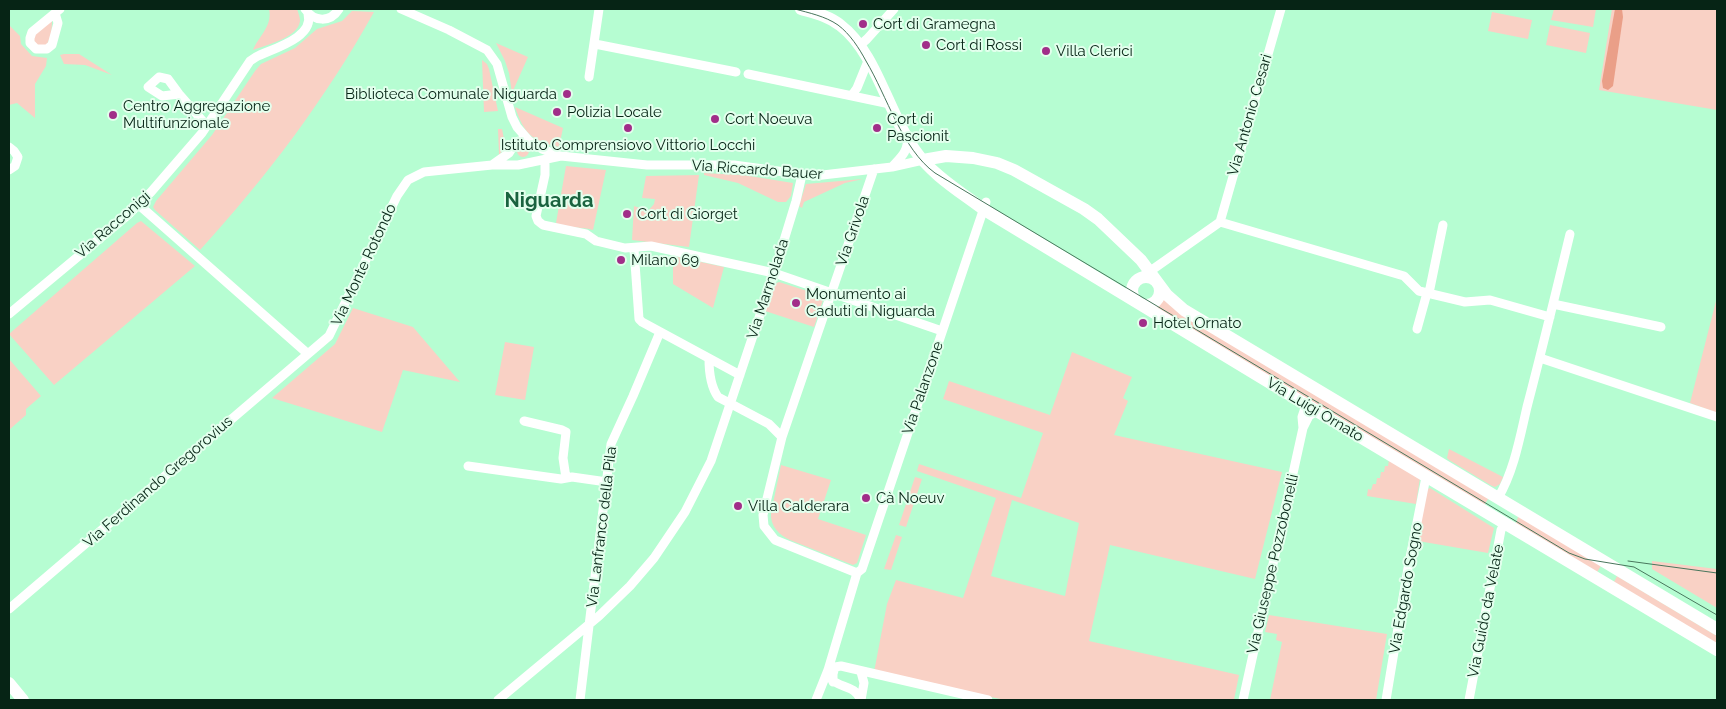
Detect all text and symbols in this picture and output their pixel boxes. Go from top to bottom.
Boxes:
place label: Cort di Gramegna [873,15,996,33]
marker: Cort di Gramegna [857,18,869,30]
place label: Cort di Rossi [936,36,1022,54]
marker: Cort di Rossi [920,39,932,51]
place label: Villa Clerici [1056,42,1133,60]
marker: Villa Clerici [1040,45,1052,57]
street label: Via Antonio Cesari [1224,52,1276,178]
place label: Biblioteca Comunale Niguarda [345,85,557,103]
marker: Biblioteca Comunale Niguarda [561,88,573,100]
place label: Centro Aggregazione Multifunzionale [123,97,270,132]
place label: Polizia Locale [567,103,662,121]
marker: Polizia Locale [551,106,563,118]
marker: Centro Aggregazione Multifunzionale [107,109,119,121]
place label: Cort Noeuva [725,110,812,128]
place label: Cort di Pascionit [887,110,949,145]
marker: Cort Noeuva [709,113,721,125]
marker: Istituto Comprensiovo Vittorio Locchi [622,122,634,134]
marker: Cort di Pascionit [871,122,883,134]
place label: Istituto Comprensiovo Vittorio Locchi [501,136,755,154]
street label: Via Riccardo Bauer [691,156,823,184]
street label: Via Racconigi [72,188,154,262]
district label: Niguarda [505,189,593,213]
street label: Via Grivola [833,193,873,269]
street label: Via Monte Rotondo [328,201,400,329]
place label: Cort di Giorget [637,205,738,223]
marker: Cort di Giorget [621,208,633,220]
street label: Via Marmolada [743,237,793,341]
place label: Milano 69 [631,251,699,269]
marker: Milano 69 [615,254,627,266]
place label: Monumento ai Caduti di Niguarda [806,285,935,320]
marker: Monumento ai Caduti di Niguarda [790,297,802,309]
place label: Hotel Ornato [1153,314,1242,332]
marker: Hotel Ornato [1137,317,1149,329]
street label: Via Palanzone [899,339,947,437]
street label: Via Luigi Ornato [1263,374,1367,446]
street label: Via Ferdinando Gregorovius [80,412,236,552]
street label: Via Lanfranco della Pila [583,445,621,609]
street label: Via Giuseppe Pozzobonelli [1244,472,1302,656]
place label: Cà Noeuv [876,489,944,507]
marker: Cà Noeuv [860,492,872,504]
place label: Villa Calderara [748,497,849,515]
marker: Villa Calderara [732,500,744,512]
street label: Via Edgardo Sogno [1386,521,1426,655]
street label: Via Guido da Velate [1464,543,1508,679]

